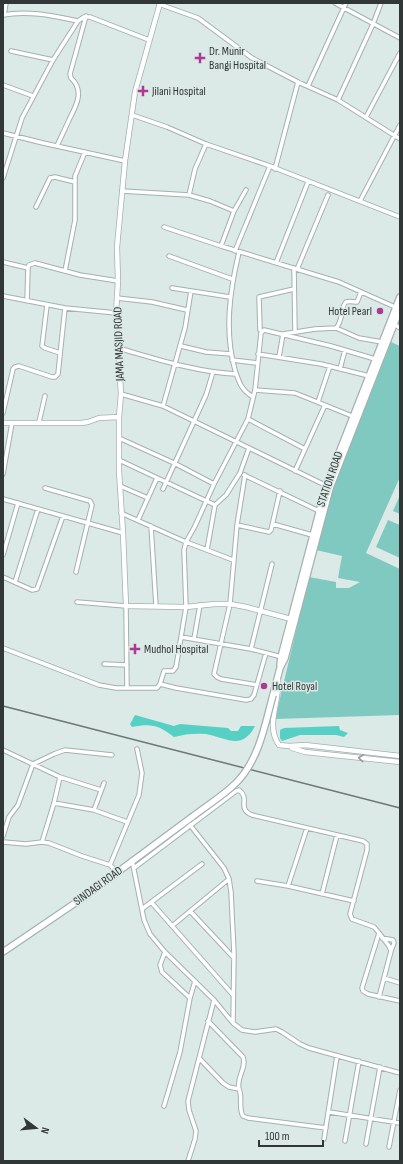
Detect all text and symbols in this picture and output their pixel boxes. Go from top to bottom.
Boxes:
place label: Dr. Munir Bangi Hospital [209,44,266,73]
marker: Dr. Munir Bangi Hospital [194,52,206,64]
place label: Jilani Hospital [151,84,206,99]
marker: Jilani Hospital [137,85,149,97]
place label: Hotel Pearl [328,304,372,319]
street label: JAMA MASJID ROAD [110,306,128,382]
marker: Hotel Pearl [375,306,385,316]
street label: STATION ROAD [314,449,347,509]
place label: Mudhol Hospital [144,642,208,657]
marker: Mudhol Hospital [129,643,141,655]
place label: Hotel Royal [272,679,317,694]
marker: Hotel Royal [259,681,269,691]
one-way arrow [358,754,364,763]
street label: SINDAGI ROAD [70,863,126,909]
north arrow [16,1108,56,1148]
scale bar [259,1122,323,1148]
text: N [38,1126,52,1135]
text: 100 m [265,1129,290,1144]

